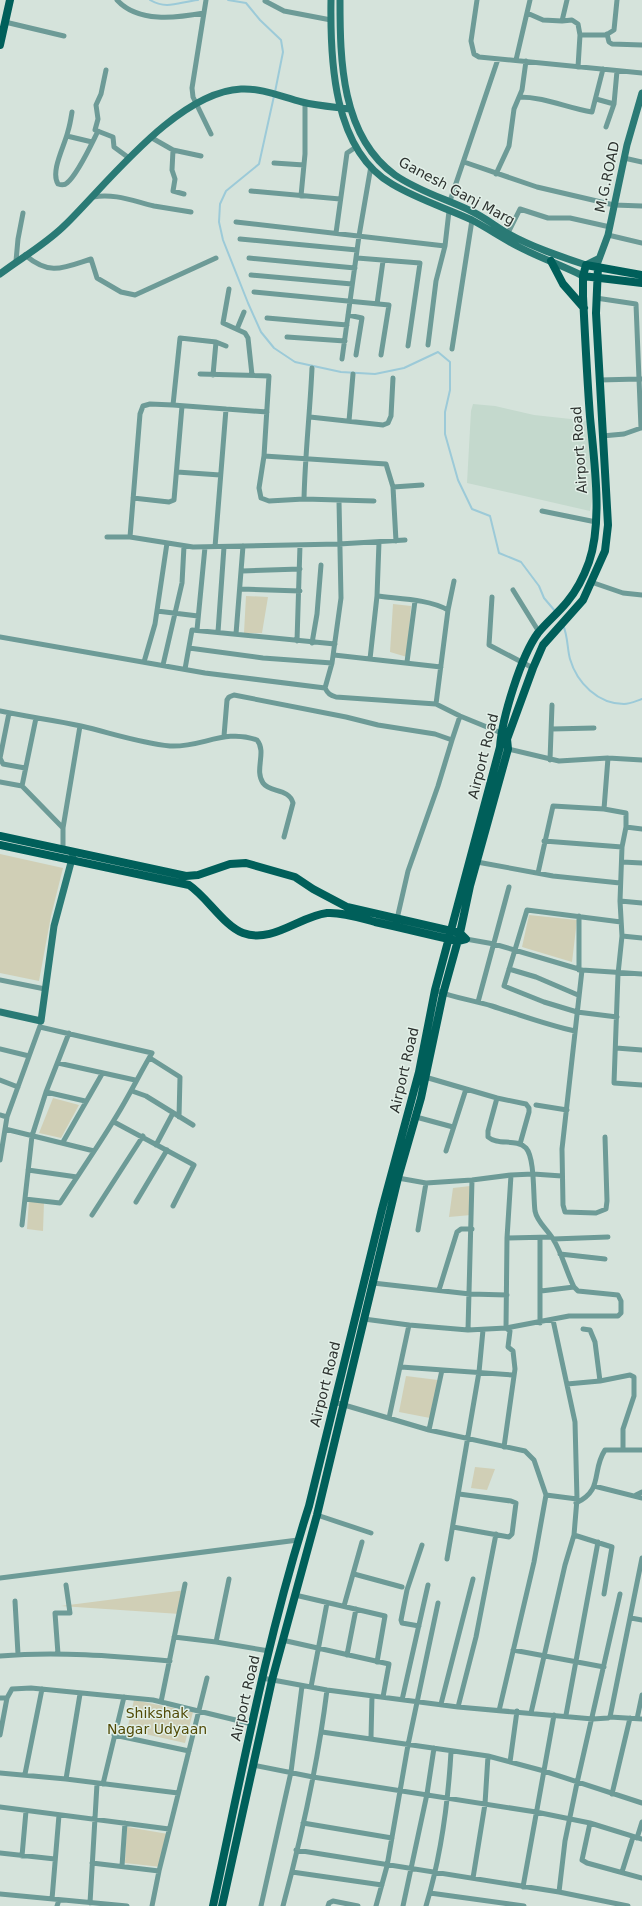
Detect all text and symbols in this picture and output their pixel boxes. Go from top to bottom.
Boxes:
street label: M.G.ROAD [592,140,622,214]
street label: Ganesh Ganj Marg [396,154,518,228]
street label: Airport Road [568,406,590,494]
street label: Airport Road [465,712,501,800]
street label: Airport Road [386,1026,422,1114]
street label: Airport Road [307,1340,343,1428]
street label: Airport Road [227,1654,263,1742]
park label: Shikshak Nagar Udyaan [107,1705,207,1737]

